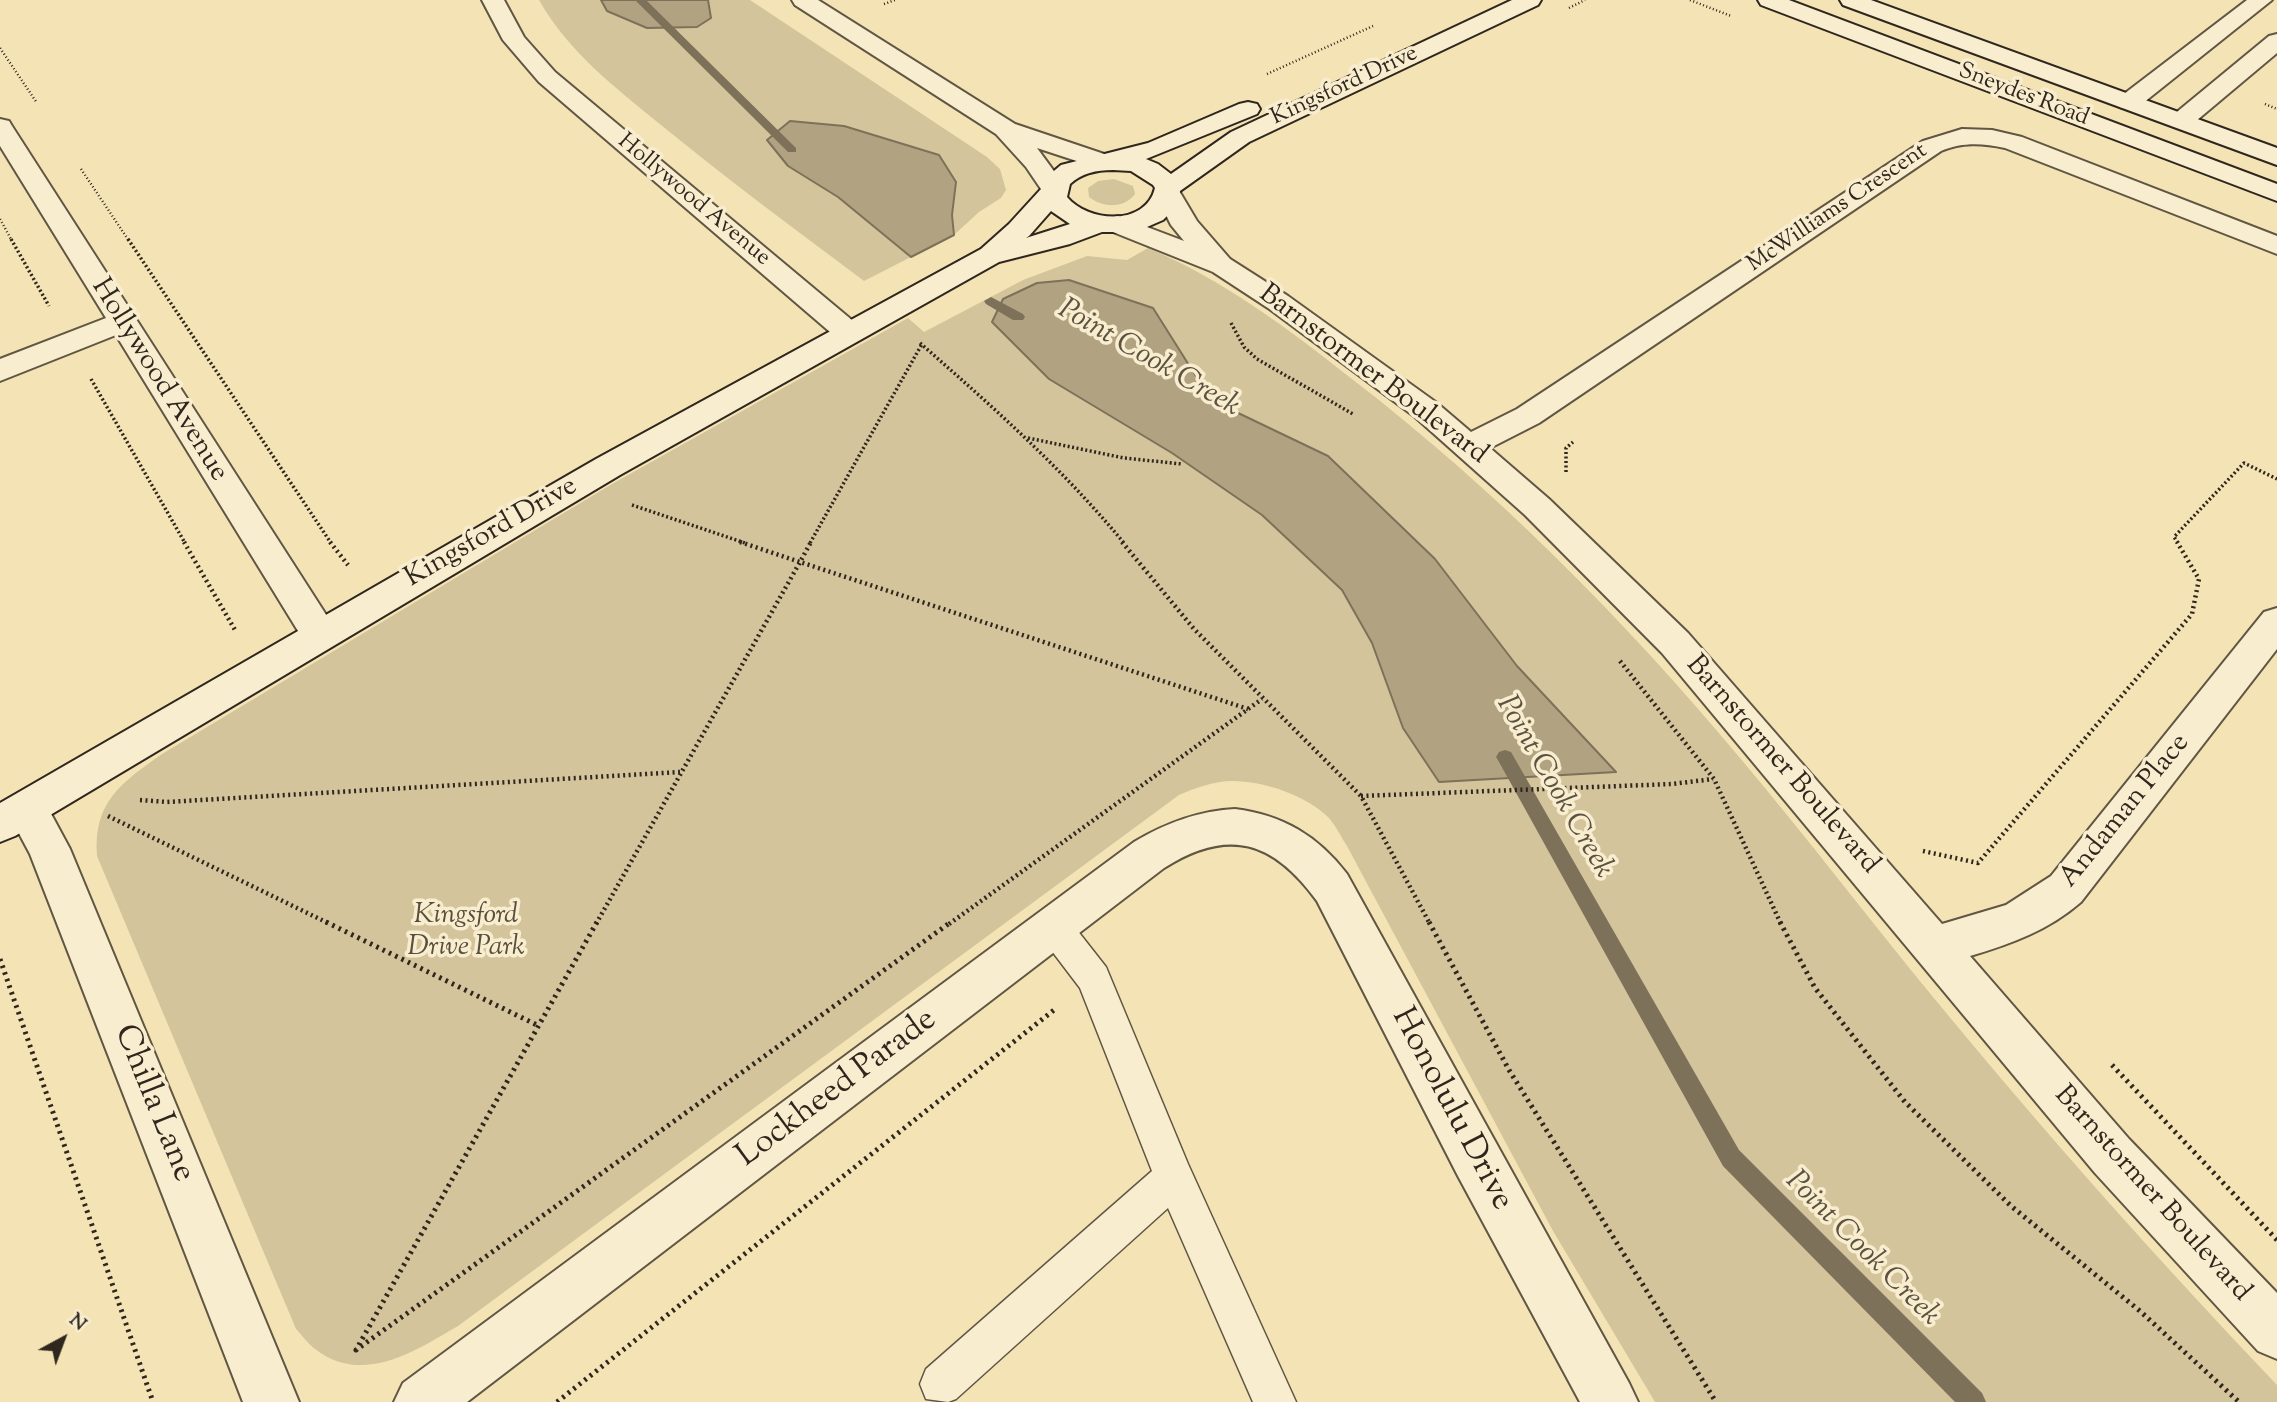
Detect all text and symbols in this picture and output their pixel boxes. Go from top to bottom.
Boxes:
street label: Kingsford Drive [1267,41,1423,133]
street label: Sneydes Road [1954,58,2092,134]
street label: Hollywood Avenue [611,129,775,273]
street label: McWilliams Crescent [1743,139,1933,279]
street label: Hollywood Avenue [82,273,234,489]
street label: Barnstormer Boulevard [1251,279,1493,473]
water label: Point Cook Creek [1050,293,1246,427]
street label: Kingsford Drive [400,471,584,597]
street label: Barnstormer Boulevard [1677,650,1885,882]
water label: Point Cook Creek [1486,690,1620,886]
street label: Andaman Place [2054,728,2198,896]
park label: Kingsford Drive Park [407,900,525,966]
street label: Lockheed Parade [730,1002,946,1178]
street label: Honolulu Drive [1380,1002,1520,1218]
street label: Chilla Lane [103,1020,201,1188]
street label: Barnstormer Boulevard [2045,1080,2257,1310]
water label: Point Cook Creek [1776,1165,1946,1335]
north arrow [28,1304,98,1374]
text: N [63,1308,92,1338]

